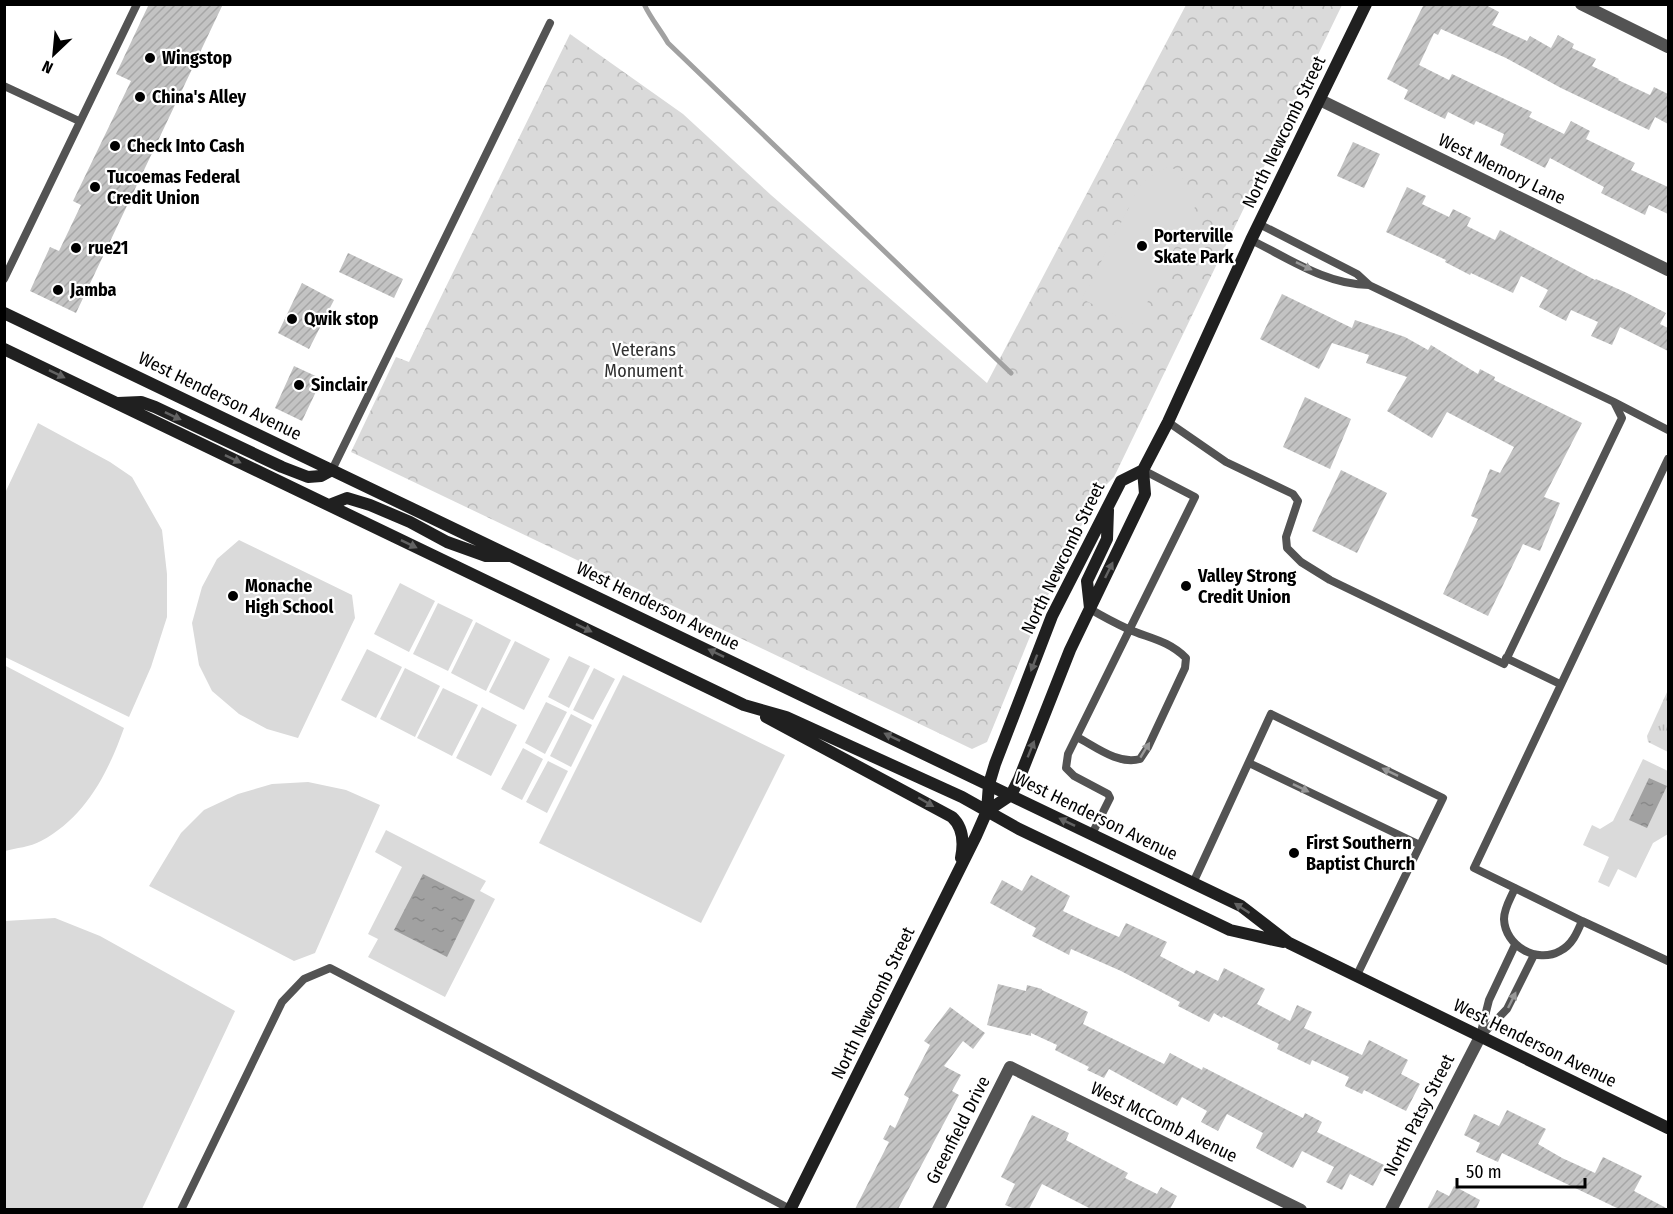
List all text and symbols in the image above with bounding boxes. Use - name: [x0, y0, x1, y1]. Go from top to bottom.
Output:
- north arrow: [24, 24, 84, 84]
- place label: Wingstop: [162, 47, 232, 69]
- marker: Wingstop: [143, 51, 157, 65]
- street label: North Newcomb Street: [1238, 52, 1330, 212]
- text: N: [39, 56, 56, 78]
- place label: China's Alley: [152, 86, 247, 108]
- marker: China's Alley: [133, 90, 147, 104]
- street label: West Memory Lane: [1435, 129, 1569, 209]
- place label: Check Into Cash: [127, 135, 245, 157]
- marker: Check Into Cash: [108, 139, 122, 153]
- place label: Tucoemas Federal Credit Union: [107, 166, 240, 209]
- marker: Tucoemas Federal Credit Union: [88, 180, 102, 194]
- place label: Porterville Skate Park: [1154, 225, 1235, 268]
- place label: rue21: [88, 237, 128, 259]
- marker: Porterville Skate Park: [1135, 239, 1149, 253]
- marker: rue21: [69, 241, 83, 255]
- one-way arrow: [1295, 261, 1312, 270]
- place label: Jamba: [69, 279, 117, 301]
- marker: Jamba: [51, 283, 65, 297]
- place label: Qwik stop: [304, 308, 379, 330]
- marker: Qwik stop: [285, 312, 299, 326]
- park label: Veterans Monument: [604, 339, 684, 382]
- street label: West Henderson Avenue: [135, 347, 305, 445]
- one-way arrow: [49, 370, 66, 379]
- place label: Sinclair: [311, 374, 368, 396]
- marker: Sinclair: [292, 378, 306, 392]
- one-way arrow: [164, 411, 181, 420]
- one-way arrow: [224, 454, 241, 464]
- street label: North Newcomb Street: [1017, 478, 1109, 638]
- one-way arrow: [400, 539, 417, 548]
- street label: West Henderson Avenue: [573, 557, 743, 655]
- one-way arrow: [1104, 562, 1113, 579]
- place label: Valley Strong Credit Union: [1197, 565, 1296, 608]
- place label: Monache High School: [245, 575, 333, 618]
- marker: Valley Strong Credit Union: [1179, 579, 1193, 593]
- marker: Monache High School: [226, 589, 240, 603]
- one-way arrow: [576, 624, 593, 633]
- one-way arrow: [707, 649, 724, 658]
- one-way arrow: [1029, 654, 1039, 672]
- one-way arrow: [883, 733, 900, 742]
- one-way arrow: [1026, 739, 1036, 757]
- one-way arrow: [1140, 742, 1151, 758]
- street label: West Henderson Avenue: [1011, 767, 1181, 865]
- one-way arrow: [1382, 768, 1399, 777]
- one-way arrow: [1293, 784, 1310, 793]
- one-way arrow: [917, 797, 934, 807]
- one-way arrow: [1059, 818, 1076, 827]
- place label: First Southern Baptist Church: [1306, 832, 1415, 875]
- marker: First Southern Baptist Church: [1287, 846, 1301, 860]
- one-way arrow: [1234, 902, 1250, 913]
- street label: North Newcomb Street: [827, 923, 919, 1083]
- one-way arrow: [1508, 991, 1517, 1008]
- street label: West Henderson Avenue: [1450, 994, 1620, 1092]
- street label: North Patsy Street: [1379, 1050, 1459, 1179]
- street label: Greenfield Drive: [921, 1072, 995, 1188]
- street label: West McComb Avenue: [1087, 1077, 1241, 1167]
- scale bar: [1457, 1151, 1584, 1189]
- text: 50 m: [1466, 1161, 1502, 1183]

